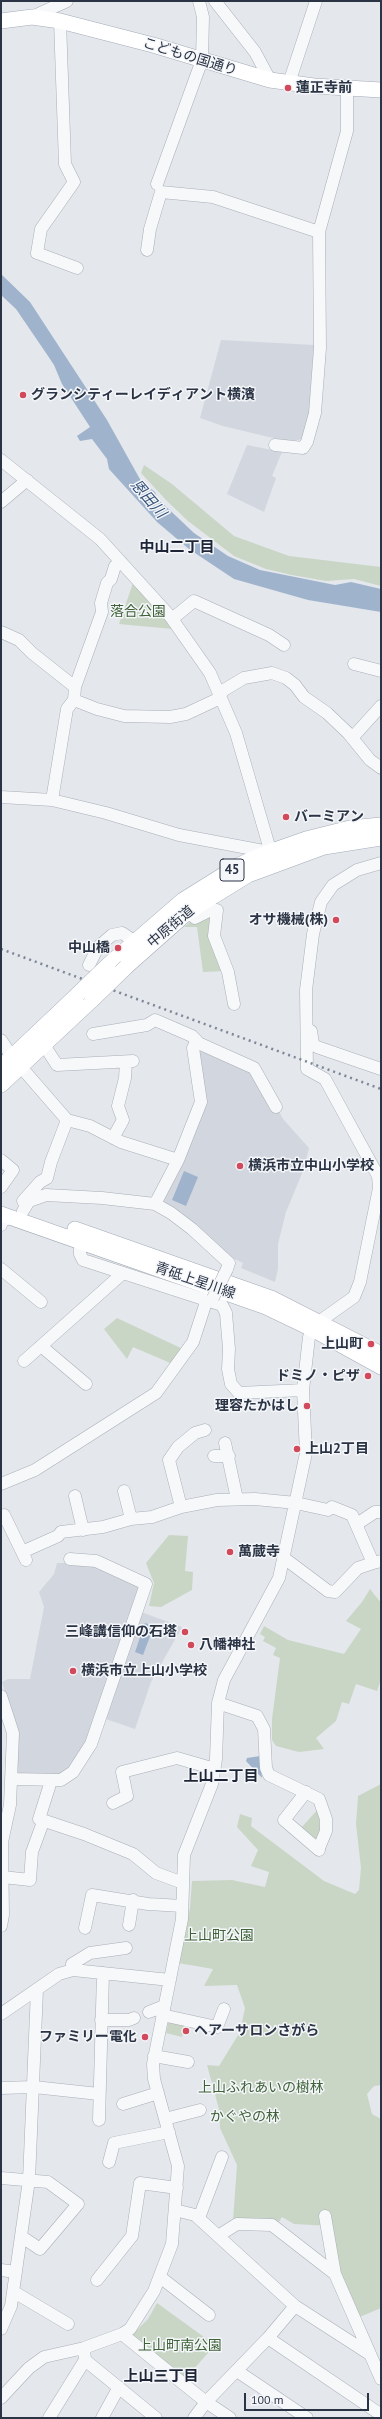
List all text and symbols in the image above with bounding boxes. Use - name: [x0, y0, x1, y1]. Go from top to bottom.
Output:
- street label: こどもの国通り: [141, 35, 239, 79]
- place label: 蓮正寺前: [296, 80, 352, 96]
- marker: 蓮正寺前: [283, 83, 293, 93]
- place label: グランシティーレイディアント横濱: [31, 387, 255, 403]
- marker: グランシティーレイディアント横濱: [18, 390, 28, 400]
- water label: 恩田川: [126, 476, 170, 522]
- district label: 中山二丁目: [140, 539, 214, 557]
- park label: 落合公園: [110, 604, 166, 620]
- place label: バーミアン: [294, 809, 364, 825]
- marker: バーミアン: [281, 812, 291, 822]
- road number: 45: [220, 859, 244, 881]
- street label: 中原街道: [144, 903, 198, 951]
- place label: オサ機械(株): [249, 912, 328, 928]
- marker: オサ機械(株): [331, 915, 341, 925]
- place label: 中山橋: [68, 940, 110, 956]
- marker: 中山橋: [113, 943, 123, 953]
- place label: 横浜市立中山小学校: [248, 1158, 374, 1174]
- marker: 横浜市立中山小学校: [235, 1161, 245, 1171]
- street label: 青砥上星川線: [153, 1259, 237, 1303]
- place label: 上山町: [321, 1336, 363, 1352]
- marker: 上山町: [366, 1339, 376, 1349]
- place label: ドミノ・ピザ: [276, 1368, 360, 1384]
- marker: ドミノ・ピザ: [363, 1371, 373, 1381]
- place label: 理容たかはし: [215, 1398, 299, 1414]
- marker: 理容たかはし: [302, 1401, 312, 1411]
- place label: 上山2丁目: [305, 1441, 369, 1457]
- marker: 上山2丁目: [292, 1444, 302, 1454]
- place label: 萬蔵寺: [238, 1544, 280, 1560]
- marker: 萬蔵寺: [225, 1547, 235, 1557]
- place label: 三峰講信仰の石塔: [65, 1624, 177, 1640]
- marker: 三峰講信仰の石塔: [180, 1627, 190, 1637]
- place label: 八幡神社: [199, 1637, 255, 1653]
- marker: 八幡神社: [186, 1640, 196, 1650]
- place label: 横浜市立上山小学校: [81, 1663, 207, 1679]
- marker: 横浜市立上山小学校: [68, 1666, 78, 1676]
- district label: 上山二丁目: [184, 1768, 258, 1786]
- park label: 上山町公園: [184, 1928, 254, 1944]
- place label: ヘアーサロンさがら: [194, 2023, 319, 2039]
- marker: ヘアーサロンさがら: [181, 2026, 191, 2036]
- place label: ファミリー電化: [39, 2029, 137, 2045]
- marker: ファミリー電化: [140, 2032, 150, 2042]
- park label: 上山ふれあいの樹林: [198, 2080, 324, 2096]
- park label: かぐやの林: [210, 2109, 280, 2125]
- park label: 上山町南公園: [138, 2338, 222, 2354]
- district label: 上山三丁目: [124, 2368, 198, 2386]
- scale bar: [246, 2385, 371, 2411]
- text: 100 m: [251, 2392, 284, 2407]

